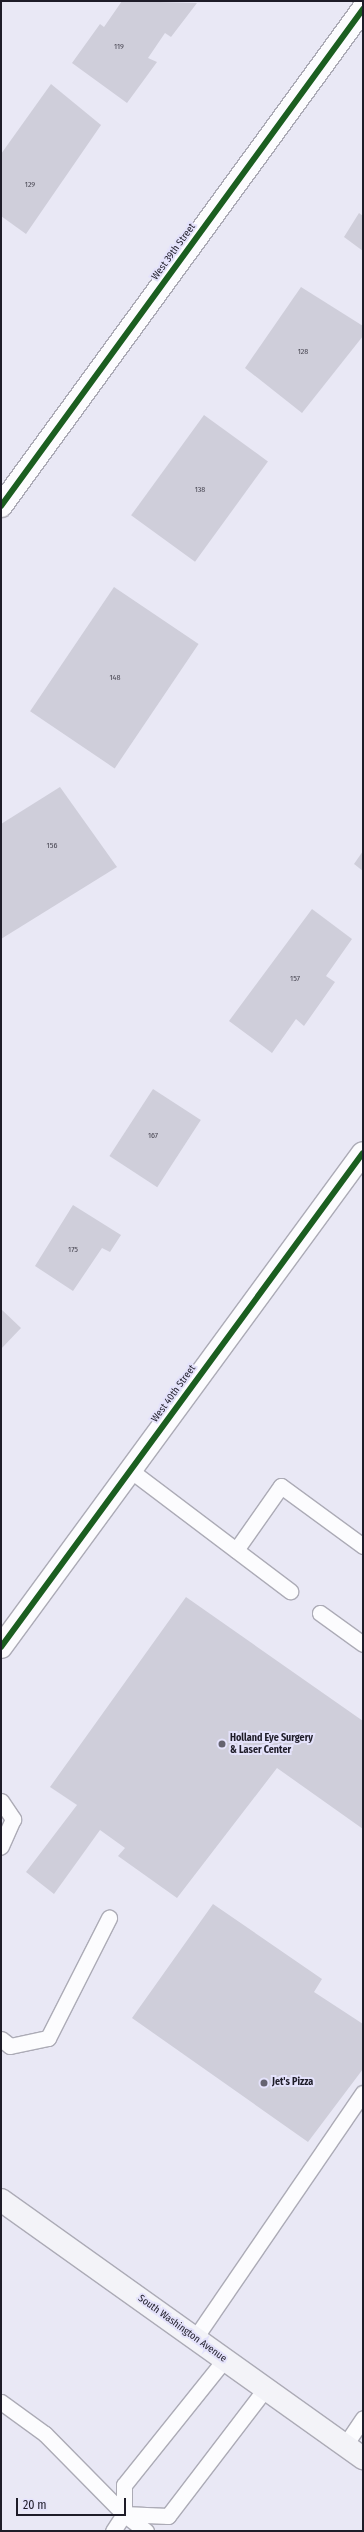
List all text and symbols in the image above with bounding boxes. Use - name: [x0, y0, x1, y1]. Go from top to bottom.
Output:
- house number: 119: [114, 42, 124, 52]
- house number: 129: [25, 180, 35, 190]
- street label: West 39th Street: [149, 221, 199, 283]
- house number: 128: [298, 347, 308, 357]
- house number: 138: [195, 485, 205, 495]
- house number: 148: [110, 673, 120, 683]
- house number: 156: [47, 841, 57, 851]
- house number: 157: [290, 974, 300, 984]
- house number: 167: [148, 1131, 158, 1141]
- house number: 175: [68, 1245, 78, 1255]
- street label: West 40th Street: [149, 1363, 199, 1425]
- place label: Holland Eye Surgery & Laser Center: [230, 1732, 313, 1756]
- marker: Holland Eye Surgery & Laser Center: [217, 1739, 227, 1749]
- place label: Jet's Pizza: [272, 2077, 313, 2089]
- marker: Jet's Pizza: [259, 2078, 269, 2088]
- street label: South Washington Avenue: [135, 2293, 229, 2365]
- scale bar: [18, 2490, 128, 2516]
- text: 20 m: [23, 2498, 47, 2512]

